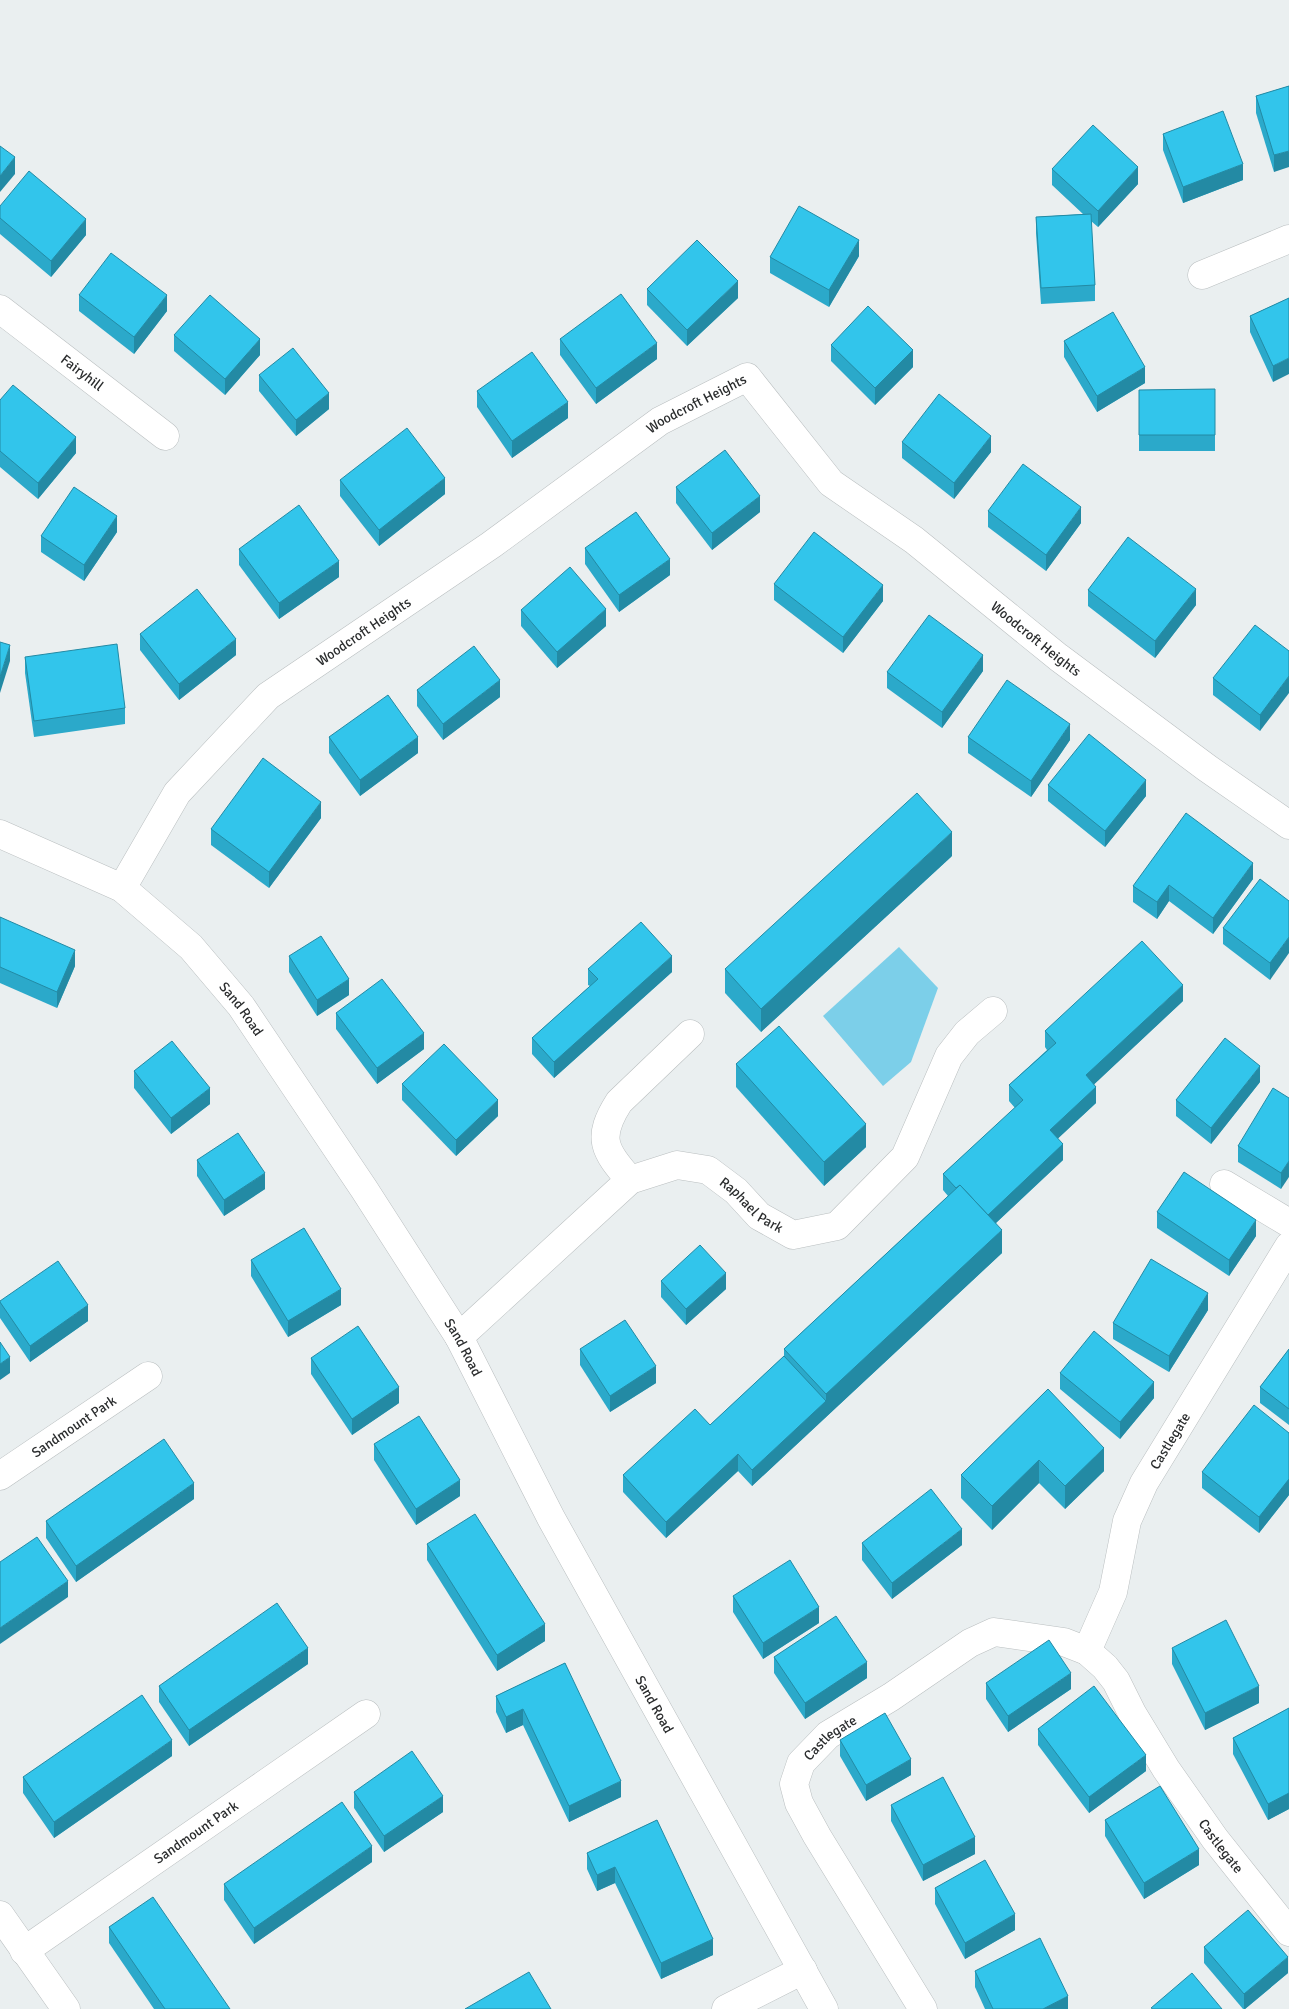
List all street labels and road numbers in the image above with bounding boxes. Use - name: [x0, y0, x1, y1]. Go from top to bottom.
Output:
- street label: Fairyhill: [57, 351, 107, 395]
- street label: Woodcroft Heights: [643, 371, 749, 437]
- street label: Woodcroft Heights: [313, 594, 414, 670]
- street label: Woodcroft Heights: [987, 598, 1084, 680]
- street label: Sand Road: [215, 979, 267, 1039]
- street label: Raphael Park: [716, 1174, 786, 1237]
- street label: Sand Road: [440, 1315, 485, 1379]
- street label: Sandmount Park: [28, 1392, 120, 1461]
- street label: Castlegate: [1146, 1409, 1194, 1473]
- street label: Sand Road: [631, 1673, 677, 1736]
- street label: Castlegate: [800, 1712, 860, 1764]
- street label: Sandmount Park: [151, 1797, 241, 1867]
- street label: Castlegate: [1195, 1816, 1247, 1877]

